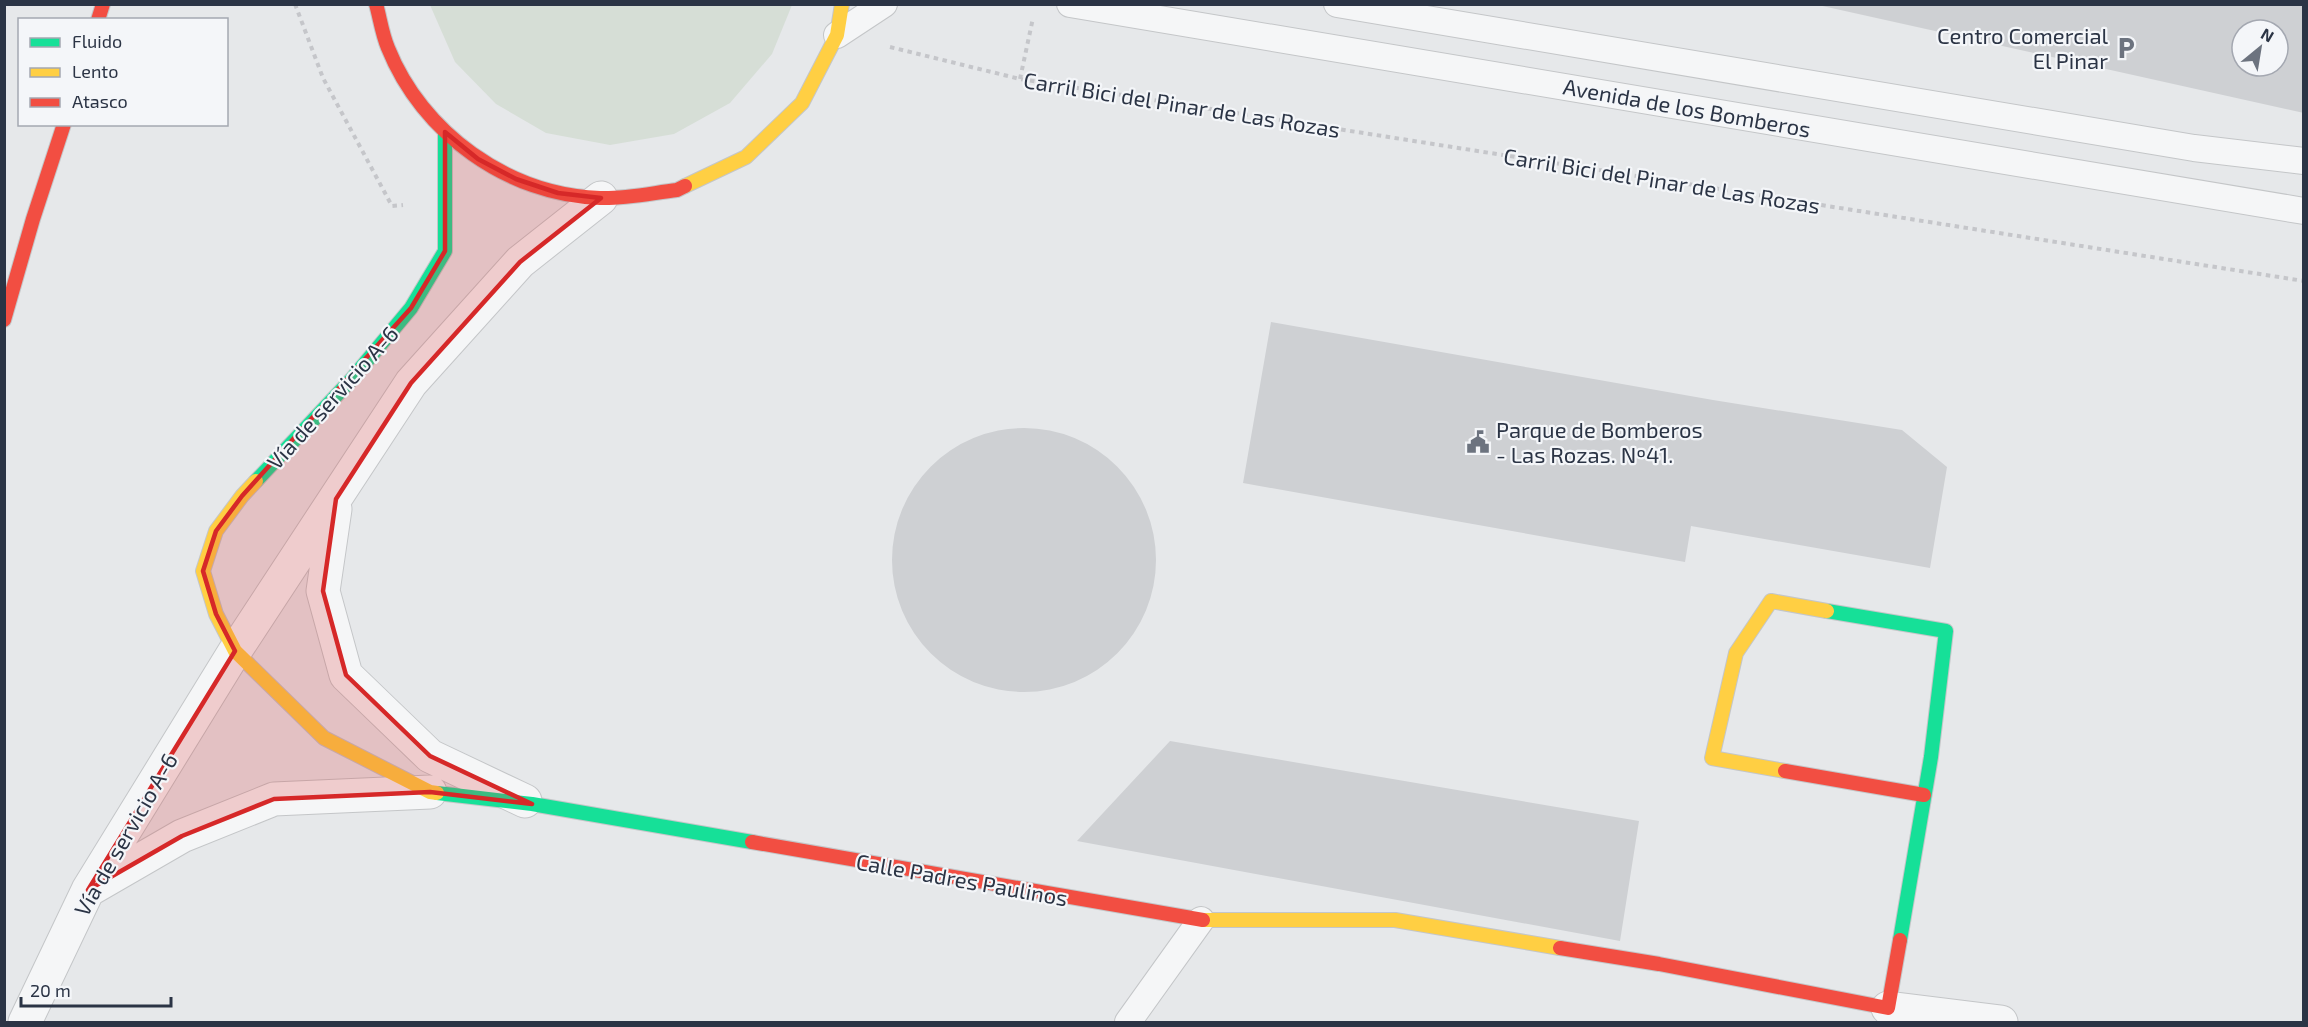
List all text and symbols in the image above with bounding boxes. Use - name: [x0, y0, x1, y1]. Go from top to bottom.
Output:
- legend: [18, 18, 228, 126]
- north arrow: [2230, 18, 2290, 78]
- place label: Centro Comercial El Pinar: [1937, 22, 2108, 73]
- text: N: [2258, 23, 2278, 46]
- text: Fluido: [72, 30, 122, 52]
- parking icon: Centro Comercial El Pinar: [2113, 35, 2139, 61]
- text: Lento: [72, 60, 118, 82]
- street label: Carril Bici del Pinar de Las Rozas: [1022, 66, 1342, 142]
- street label: Avenida de los Bomberos: [1561, 72, 1813, 142]
- text: Atasco: [72, 90, 128, 112]
- street label: Carril Bici del Pinar de Las Rozas: [1502, 142, 1822, 218]
- street label: Vía de servicio A-6: [261, 320, 403, 474]
- place label: Parque de Bomberos - Las Rozas. Nº41.: [1496, 416, 1703, 467]
- public building icon: Parque de Bomberos - Las Rozas. Nº41.: [1465, 429, 1491, 455]
- street label: Vía de servicio A-6: [68, 748, 182, 920]
- street label: Calle Padres Paulinos: [854, 848, 1070, 910]
- scale bar: [21, 970, 171, 1008]
- text: 20 m: [30, 979, 71, 1001]

